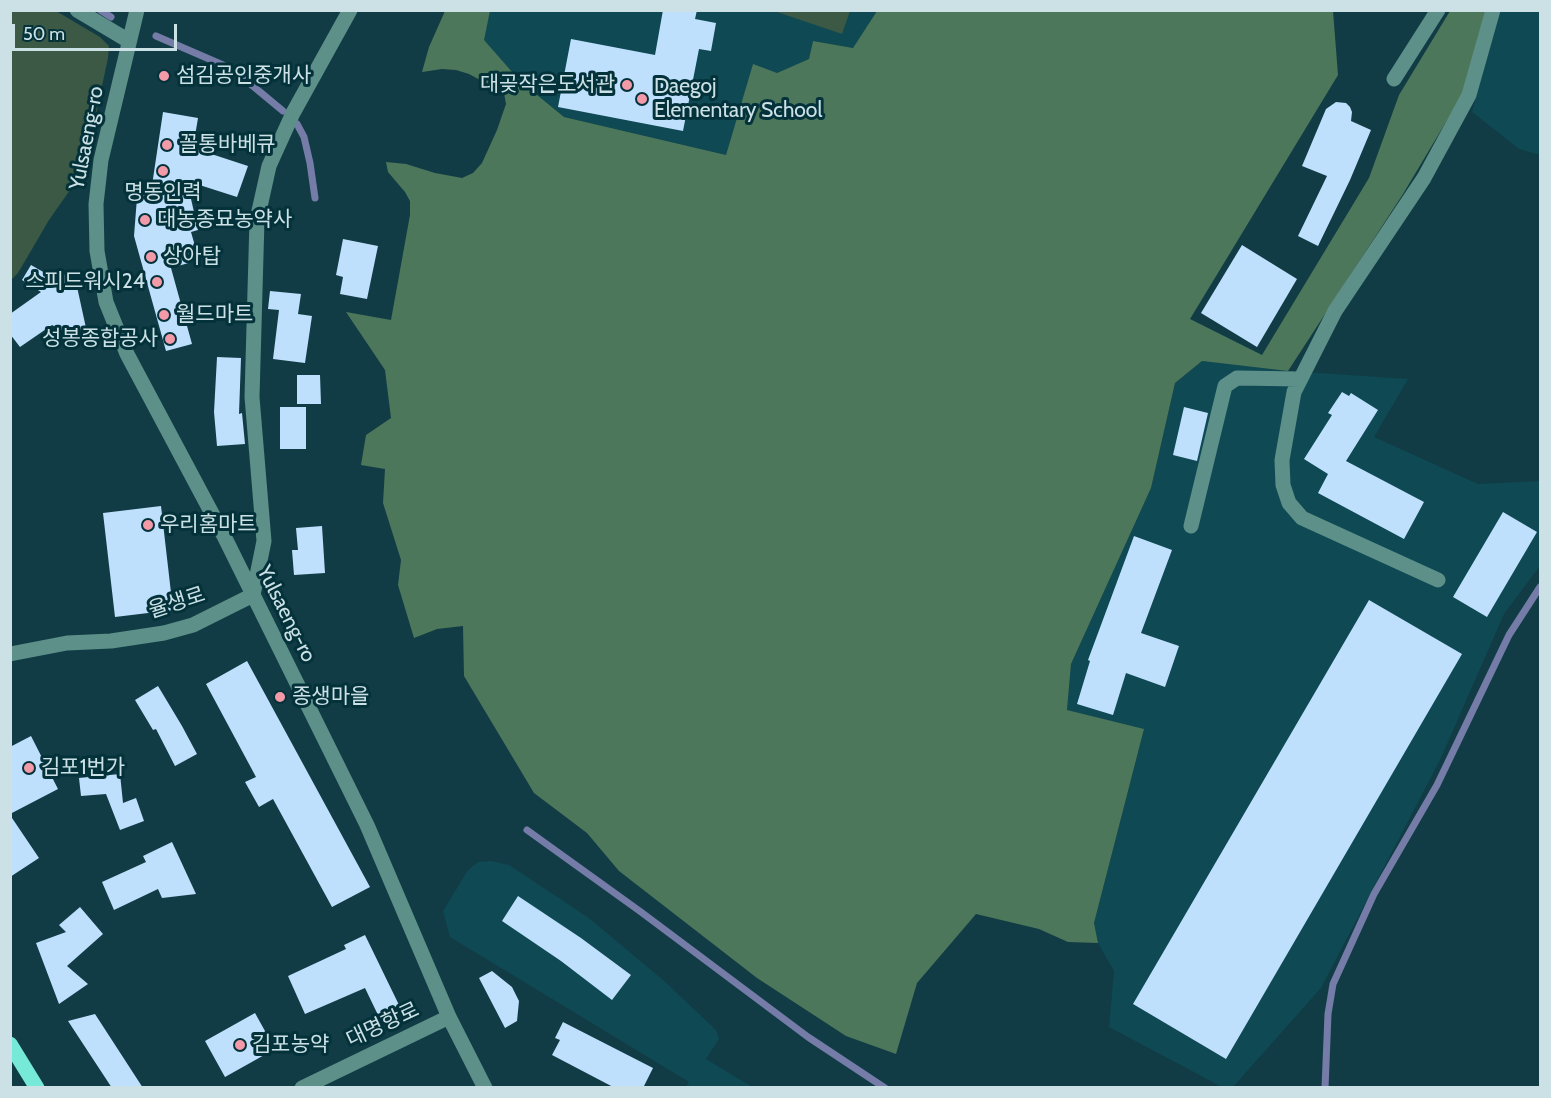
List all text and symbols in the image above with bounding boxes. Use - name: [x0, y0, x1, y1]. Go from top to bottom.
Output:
- scale bar: [15, 12, 180, 50]
- text: 50 m: [23, 23, 65, 45]
- place label: 섬김공인중개사: [176, 63, 311, 89]
- marker: 섬김공인중개사: [157, 69, 171, 83]
- place label: 대곶작은도서관: [480, 72, 615, 98]
- place label: Daegoj Elementary School: [654, 74, 822, 124]
- marker: 대곶작은도서관: [620, 78, 634, 92]
- street label: Yulsaeng-ro: [65, 84, 109, 192]
- marker: Daegoj Elementary School: [635, 92, 649, 106]
- place label: 꼴통바베큐: [179, 132, 276, 158]
- marker: 꼴통바베큐: [160, 138, 174, 152]
- marker: 명동인력: [156, 164, 170, 178]
- place label: 명동인력: [124, 180, 202, 206]
- place label: 대농종묘농약사: [157, 207, 292, 233]
- marker: 대농종묘농약사: [138, 213, 152, 227]
- place label: 상아탑: [163, 244, 221, 270]
- marker: 상아탑: [144, 250, 158, 264]
- place label: 스피드워시24: [25, 269, 145, 295]
- marker: 스피드워시24: [150, 275, 164, 289]
- place label: 월드마트: [176, 302, 253, 328]
- marker: 월드마트: [157, 308, 171, 322]
- place label: 성봉종합공사: [42, 326, 158, 352]
- marker: 성봉종합공사: [163, 332, 177, 346]
- place label: 우리홈마트: [160, 512, 257, 538]
- marker: 우리홈마트: [141, 518, 155, 532]
- street label: Yulsaeng-ro: [251, 561, 321, 667]
- street label: 율생로: [146, 582, 208, 624]
- place label: 종생마을: [292, 684, 369, 710]
- marker: 종생마을: [273, 690, 287, 704]
- place label: 김포1번가: [41, 755, 125, 781]
- marker: 김포1번가: [22, 761, 36, 775]
- street label: 대명항로: [343, 997, 423, 1053]
- place label: 김포농약: [252, 1032, 329, 1058]
- marker: 김포농약: [233, 1038, 247, 1052]

